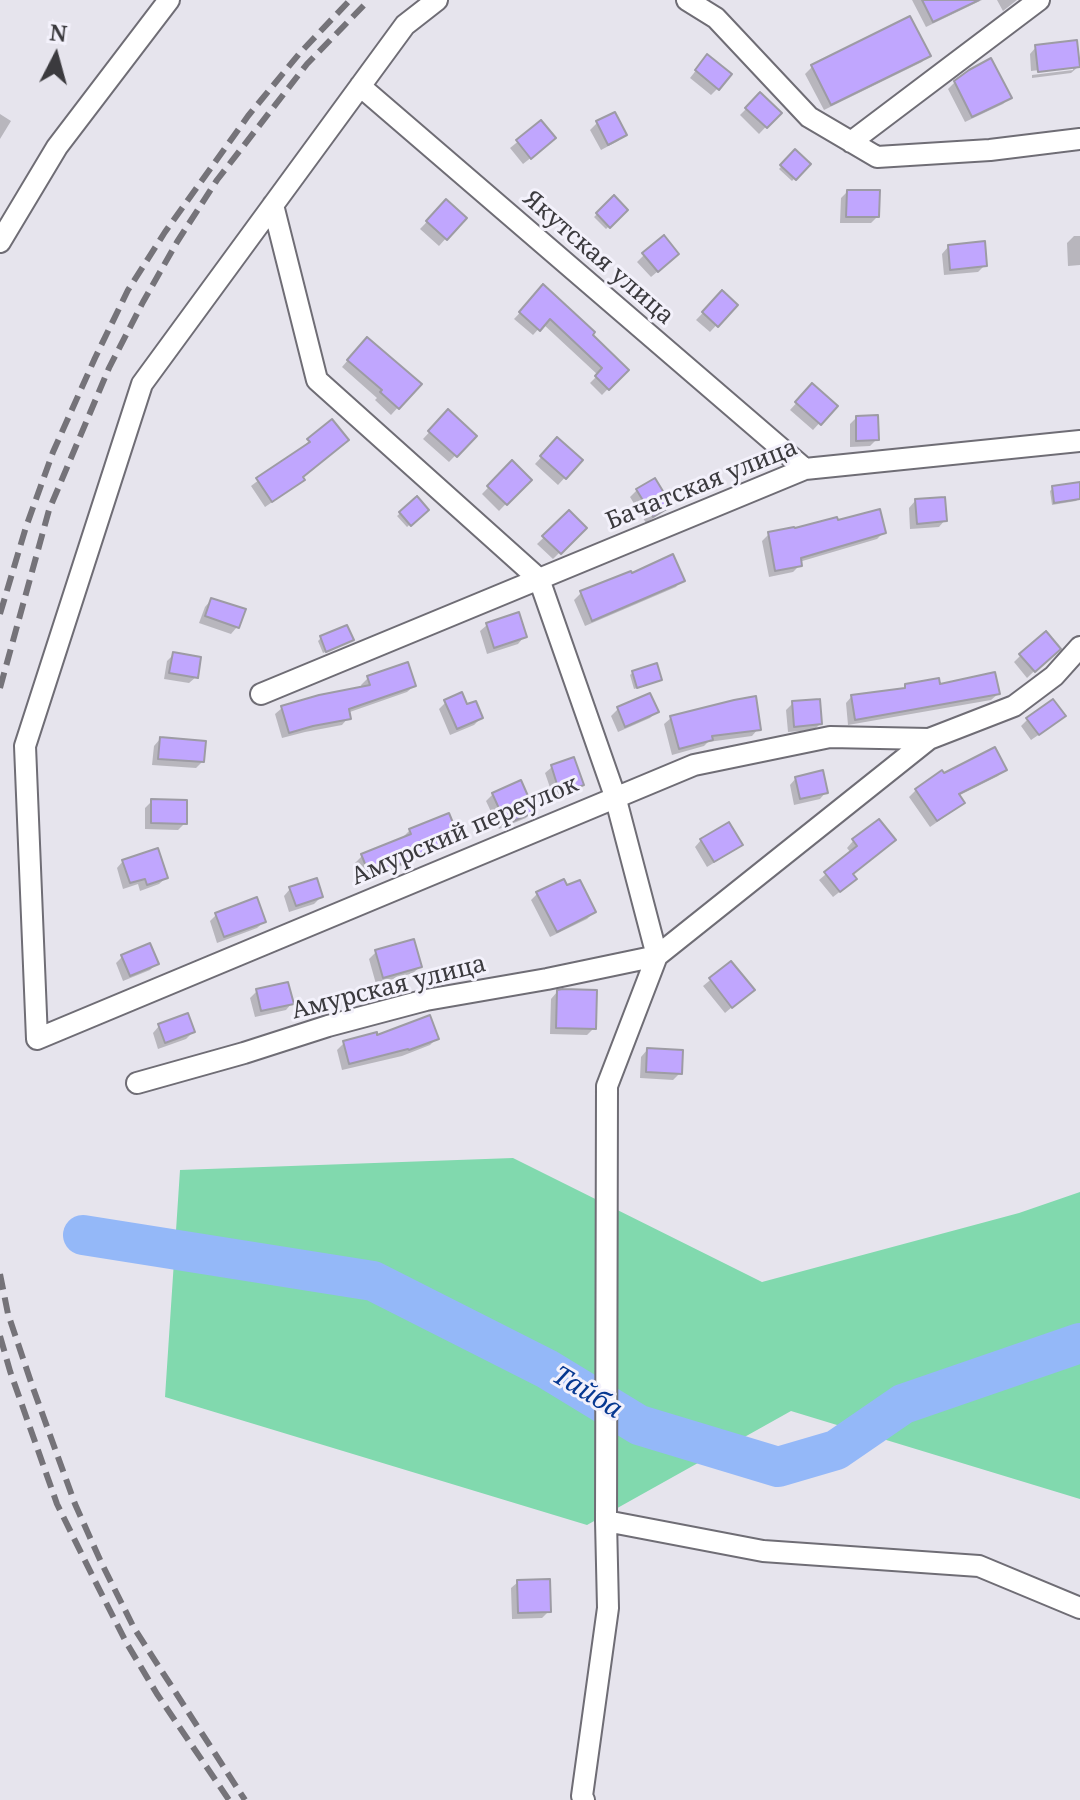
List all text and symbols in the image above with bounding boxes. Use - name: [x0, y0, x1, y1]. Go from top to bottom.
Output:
- north arrow: [16, 16, 96, 96]
- text: N: [48, 16, 69, 48]
- street label: Якутская улица: [517, 185, 679, 331]
- street label: Бачатская улица: [602, 433, 802, 537]
- street label: Амурский переулок: [347, 770, 583, 892]
- street label: Амурская улица: [289, 950, 489, 1026]
- water label: Тайба: [547, 1360, 627, 1426]

